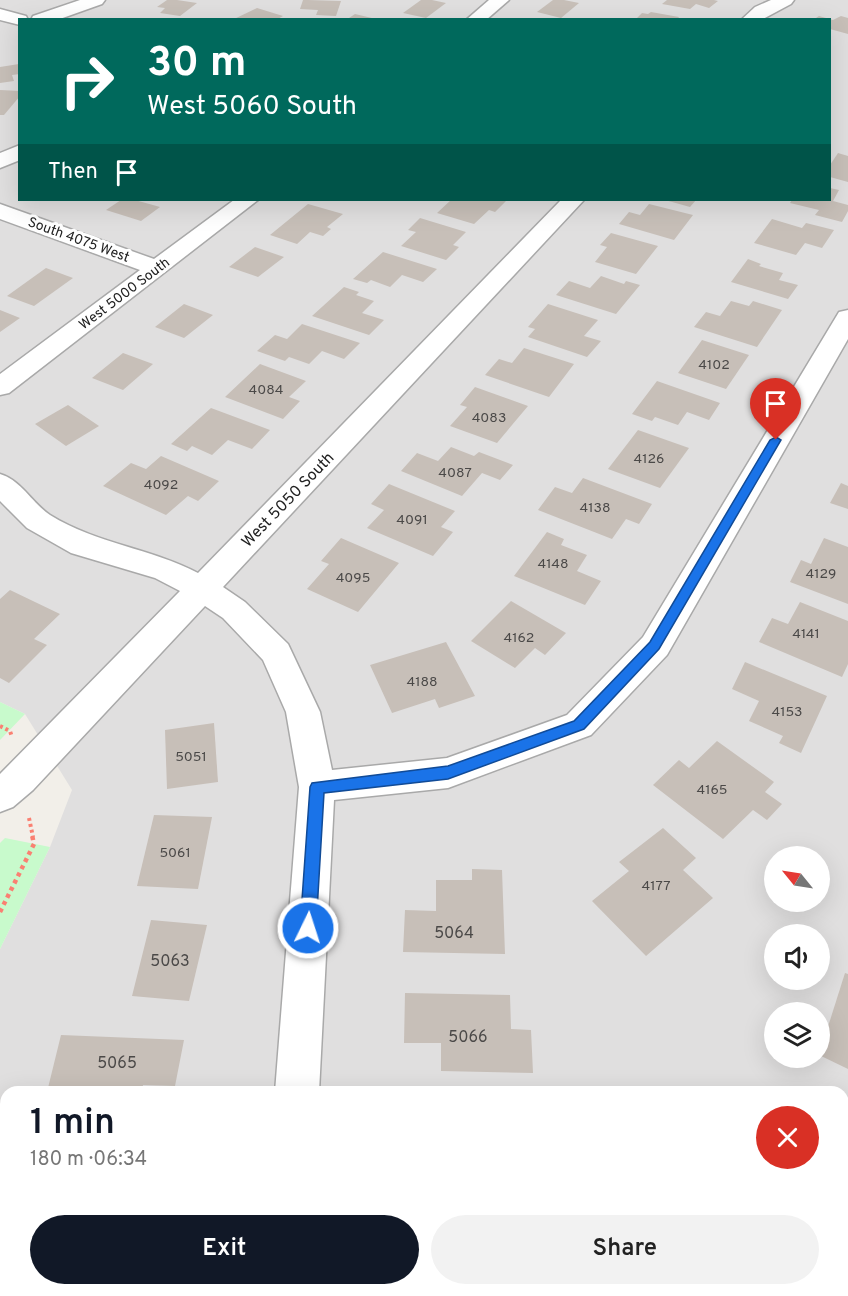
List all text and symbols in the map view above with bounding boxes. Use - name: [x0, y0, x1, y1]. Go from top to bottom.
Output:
- text: 30 m: [147, 38, 246, 91]
- icon: right: [48, 42, 126, 120]
- text: West 5060 South: [147, 90, 357, 124]
- icon: arrive: [110, 156, 143, 189]
- text: Then: [48, 159, 98, 186]
- street label: South 4075 West: [25, 214, 132, 267]
- street label: West 5000 South: [76, 255, 174, 334]
- house number: 4102: [698, 357, 730, 374]
- pin: [750, 378, 801, 440]
- house number: 4084: [249, 382, 283, 399]
- icon: arrive: [759, 387, 792, 420]
- house number: 4083: [472, 410, 506, 427]
- street label: West 5050 South: [238, 449, 339, 552]
- house number: 4126: [634, 451, 664, 468]
- house number: 4087: [438, 465, 472, 482]
- house number: 4092: [144, 477, 178, 494]
- house number: 4138: [580, 500, 610, 517]
- house number: 4091: [396, 512, 428, 529]
- house number: 4148: [538, 556, 568, 573]
- house number: 4129: [806, 566, 836, 583]
- house number: 4095: [336, 570, 370, 587]
- house number: 4141: [792, 626, 820, 643]
- house number: 4162: [504, 630, 534, 647]
- house number: 4188: [406, 674, 438, 691]
- house number: 4153: [771, 704, 803, 721]
- house number: 5051: [175, 749, 207, 766]
- house number: 4165: [697, 782, 727, 799]
- house number: 5061: [159, 845, 191, 862]
- north arrow: [764, 846, 830, 912]
- map controls: [764, 846, 830, 1068]
- house number: 4177: [642, 878, 670, 895]
- position arrow: [276, 896, 340, 960]
- house number: 5064: [434, 924, 474, 944]
- button: sound: [764, 924, 830, 990]
- house number: 5063: [150, 952, 190, 972]
- button: layers: [764, 1002, 830, 1068]
- house number: 5066: [448, 1028, 488, 1048]
- house number: 5065: [97, 1054, 137, 1074]
- text: 1 min: [30, 1101, 115, 1147]
- button: close: [756, 1106, 819, 1169]
- text: 180 m · 06:34: [30, 1147, 147, 1173]
- button: Exit: [30, 1215, 419, 1284]
- button: Share: [431, 1215, 819, 1284]

